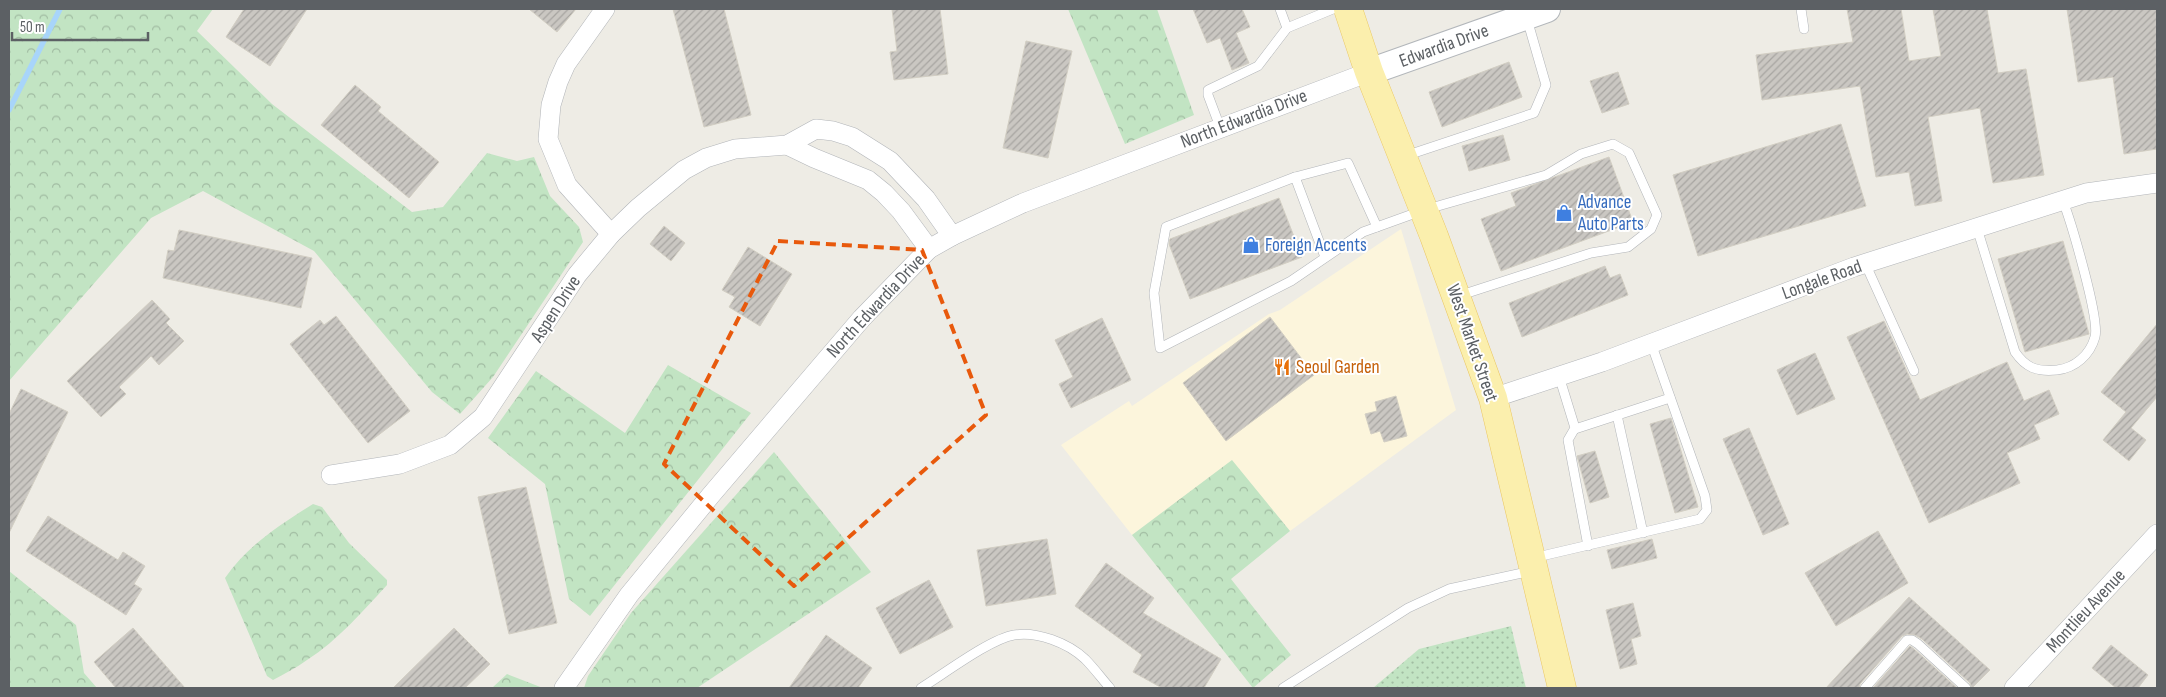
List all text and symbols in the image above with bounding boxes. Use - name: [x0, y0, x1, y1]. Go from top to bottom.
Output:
- scale bar: [12, 10, 149, 42]
- text: 50 m: [20, 18, 45, 37]
- street label: Edwardia Drive: [1396, 19, 1492, 73]
- street label: North Edwardia Drive: [1177, 84, 1311, 154]
- place label: Advance Auto Parts: [1577, 191, 1644, 236]
- shop icon: Advance Auto Parts: [1554, 203, 1574, 223]
- place label: Foreign Accents: [1265, 234, 1367, 257]
- shop icon: Foreign Accents: [1241, 235, 1261, 255]
- street label: North Edwardia Drive: [822, 249, 930, 363]
- street label: Longale Road: [1779, 255, 1865, 305]
- street label: Aspen Drive: [525, 271, 586, 347]
- street label: West Market Street: [1441, 281, 1503, 405]
- place label: Seoul Garden: [1296, 356, 1380, 379]
- restaurant icon: Seoul Garden: [1272, 357, 1292, 377]
- street label: Montlieu Avenue: [2042, 564, 2130, 658]

